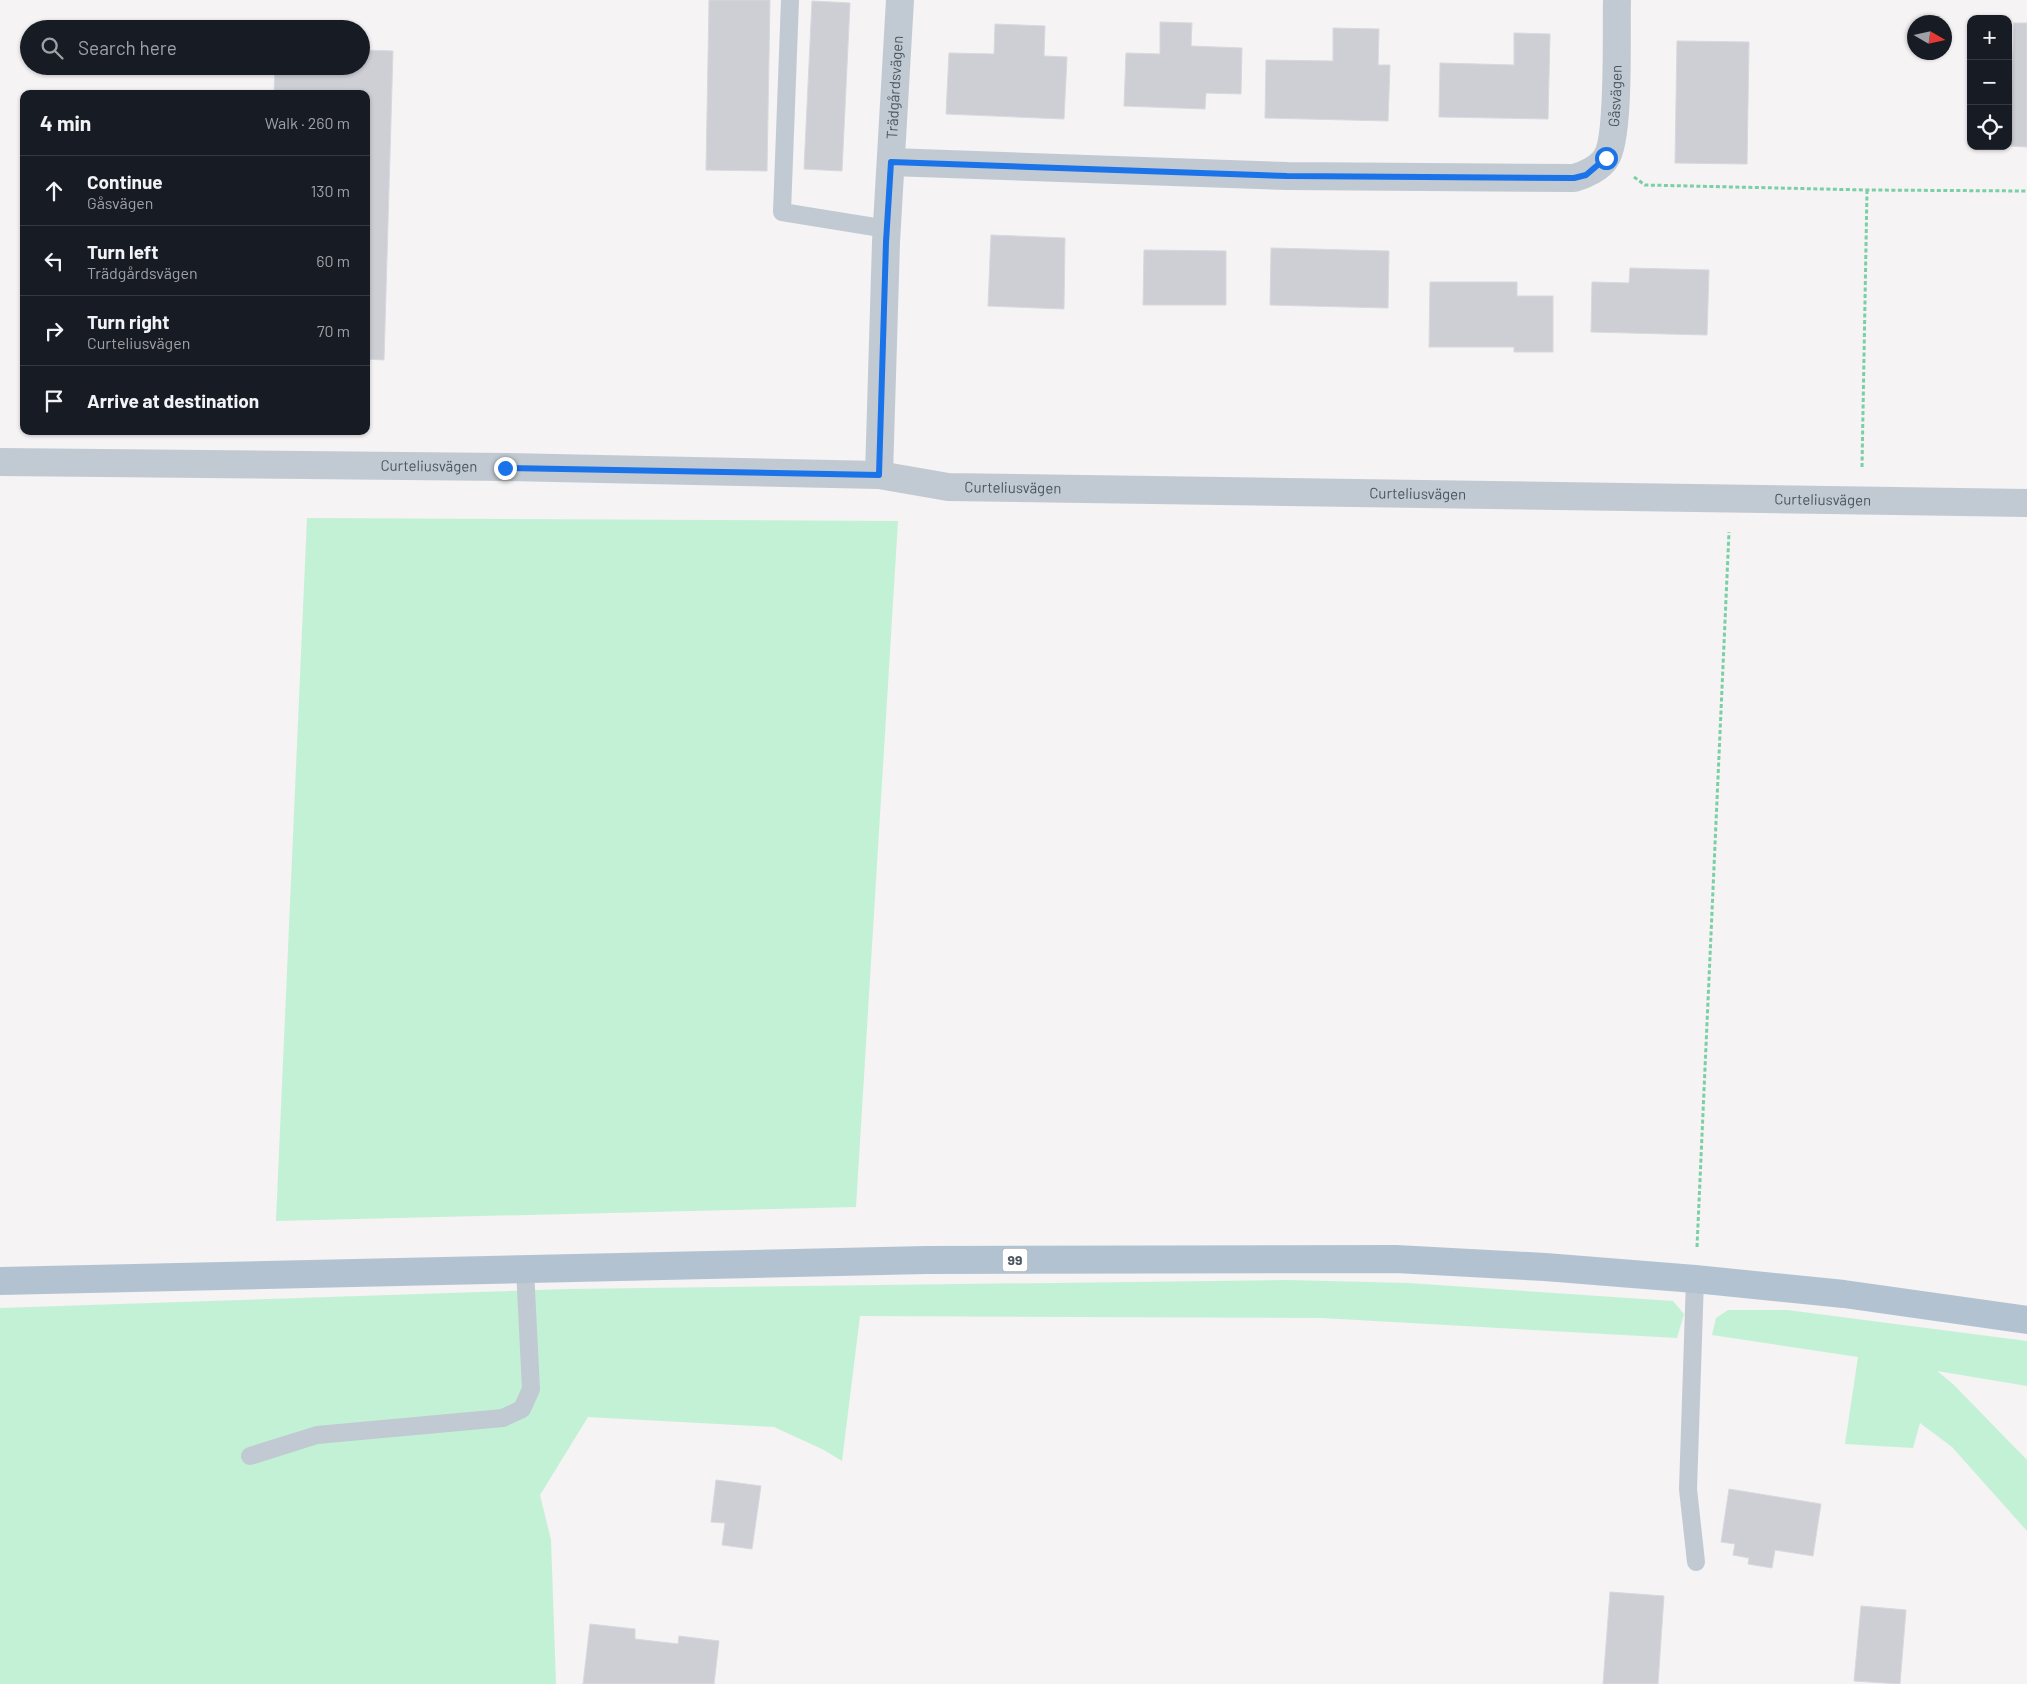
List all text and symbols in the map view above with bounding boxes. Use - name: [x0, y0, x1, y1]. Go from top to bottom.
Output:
- north arrow: [1907, 15, 1952, 60]
- map controls: [1967, 15, 2012, 150]
- button: +: [1967, 15, 2012, 60]
- search box: [20, 20, 370, 75]
- icon: search: [38, 34, 66, 62]
- street label: Trädgårdsvägen: [882, 35, 906, 140]
- text: Search here: [78, 36, 177, 59]
- button: −: [1967, 60, 2012, 105]
- street label: Gåsvägen: [1604, 65, 1625, 128]
- button: locate: [1967, 105, 2012, 150]
- text: 4 min: [40, 110, 91, 135]
- text: Walk · 260 m: [265, 113, 350, 132]
- route start: [1595, 147, 1618, 170]
- text: Continue: [87, 170, 163, 193]
- icon: ahead: [40, 177, 68, 205]
- text: 130 m: [311, 181, 350, 200]
- text: Gåsvägen: [87, 193, 153, 212]
- text: Turn left: [87, 240, 158, 263]
- icon: left: [40, 247, 68, 275]
- text: 60 m: [316, 251, 350, 270]
- text: Trädgårdsvägen: [87, 263, 198, 282]
- text: Turn right: [87, 310, 169, 333]
- icon: right: [40, 317, 68, 345]
- text: 70 m: [317, 321, 350, 340]
- text: Curteliusvägen: [87, 333, 190, 352]
- icon: arrive: [40, 387, 68, 415]
- text: Arrive at destination: [87, 389, 259, 412]
- street label: Curteliusvägen: [380, 456, 478, 475]
- route end: [494, 457, 517, 480]
- street label: Curteliusvägen: [964, 477, 1061, 497]
- street label: Curteliusvägen: [1369, 483, 1466, 503]
- street label: Curteliusvägen: [1774, 489, 1871, 509]
- road number: 99: [1002, 1248, 1028, 1272]

